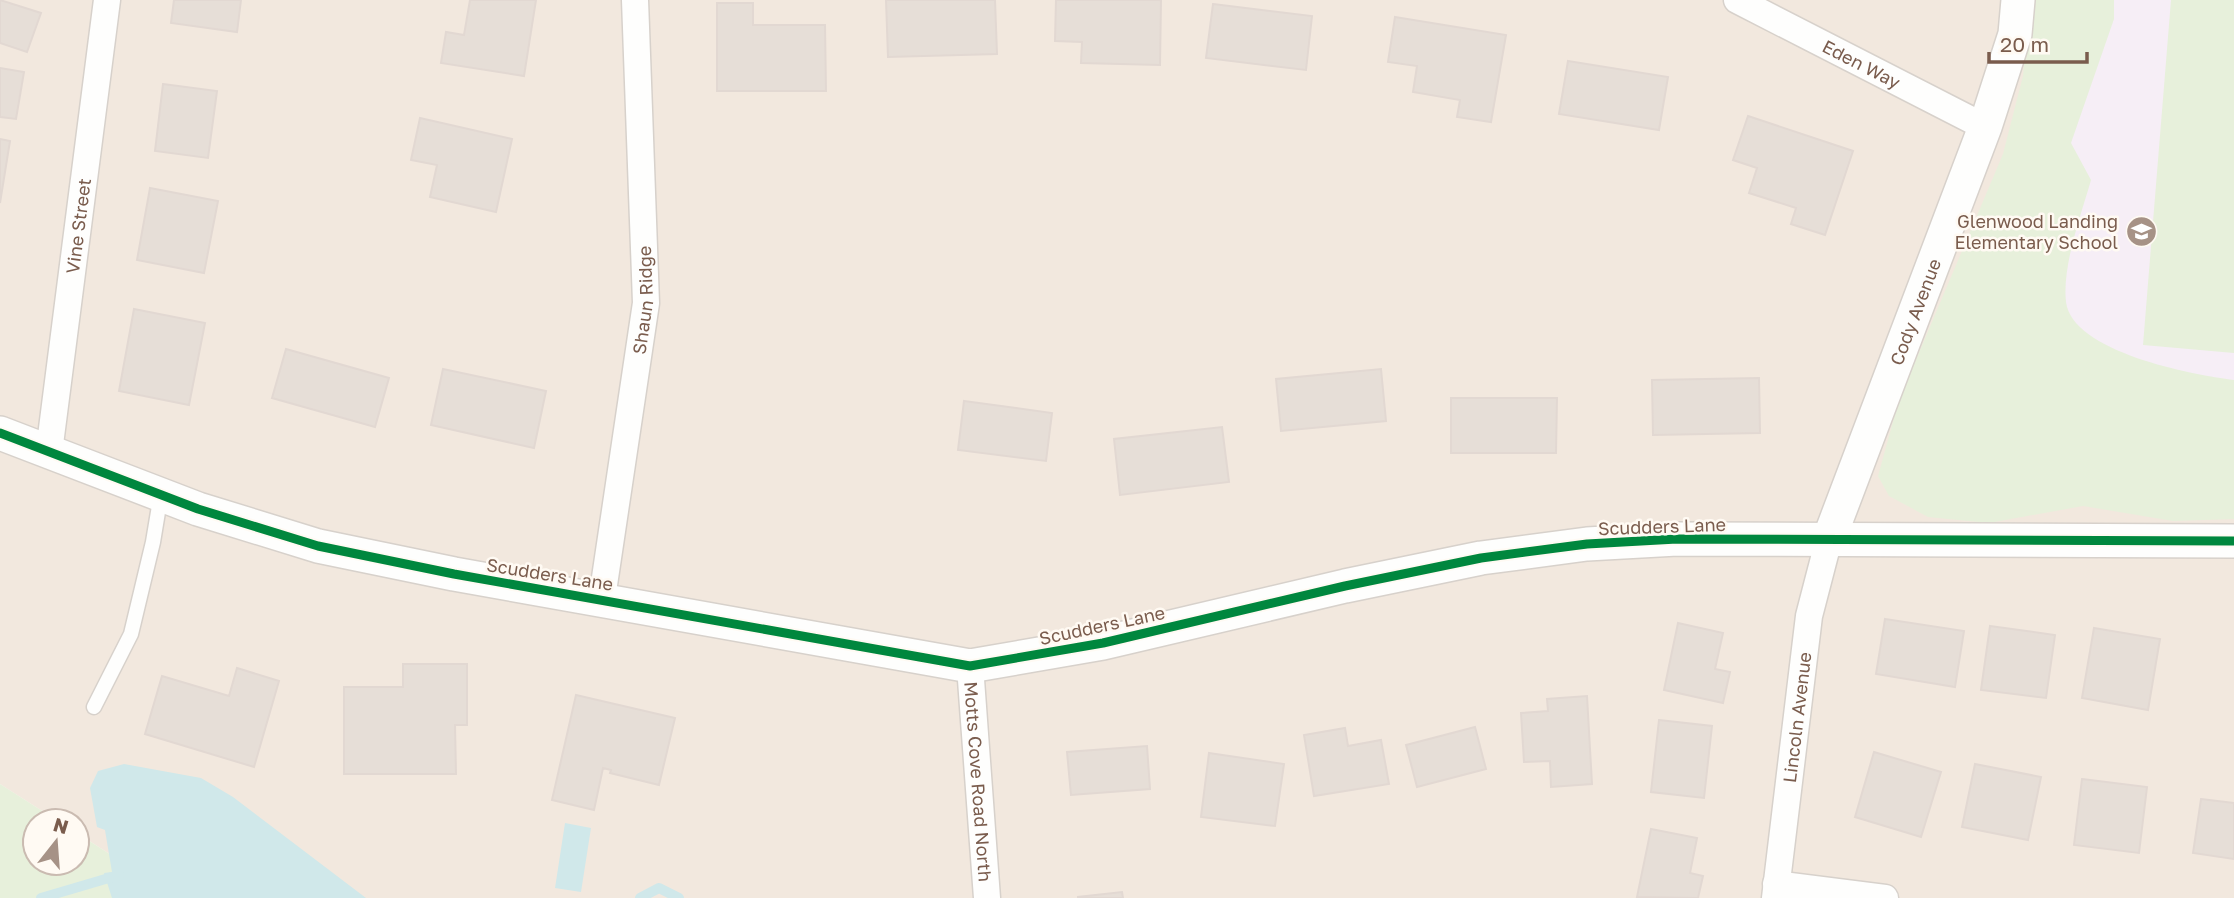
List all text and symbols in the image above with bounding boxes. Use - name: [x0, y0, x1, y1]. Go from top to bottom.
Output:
- scale bar: [1989, 21, 2087, 65]
- text: 20 m: [2000, 31, 2049, 57]
- street label: Eden Way: [1819, 35, 1904, 93]
- street label: Vine Street: [61, 177, 95, 275]
- place label: Glenwood Landing Elementary School: [1954, 210, 2118, 253]
- school or university icon: Glenwood Landing Elementary School: [2124, 214, 2158, 248]
- street label: Shaun Ridge: [627, 245, 657, 356]
- street label: Cody Avenue: [1885, 255, 1945, 368]
- street label: Scudders Lane: [1598, 513, 1726, 539]
- street label: Scudders Lane: [485, 553, 615, 595]
- street label: Scudders Lane: [1037, 601, 1167, 649]
- street label: Lincoln Avenue: [1778, 651, 1816, 784]
- street label: Motts Cove Road North: [960, 681, 997, 883]
- north arrow: [21, 807, 91, 877]
- text: N: [51, 812, 71, 838]

